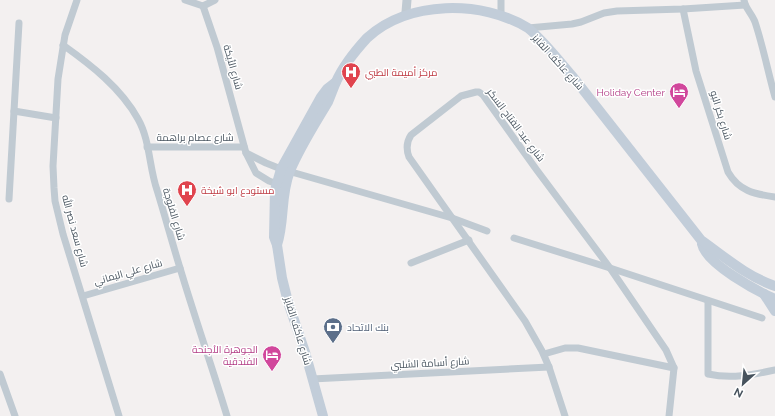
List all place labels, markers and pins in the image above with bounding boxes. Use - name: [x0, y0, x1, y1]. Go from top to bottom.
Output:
- hospital icon: مركز أميمة الطبي: [340, 61, 362, 89]
- place label: مركز أميمة الطبي: [365, 66, 437, 80]
- hotel icon: Holiday Center: [668, 81, 690, 109]
- place label: Holiday Center: [596, 87, 665, 98]
- hospital icon: مستودع ابو شيخة: [176, 179, 198, 207]
- place label: مستودع ابو شيخة: [201, 185, 274, 197]
- bank icon: بنك الاتحاد: [322, 316, 344, 344]
- place label: بنك الاتحاد: [347, 322, 389, 333]
- place label: الجوهرة الأجنحة الفندقية: [192, 344, 258, 367]
- hotel icon: الجوهرة الأجنحة الفندقية: [261, 344, 283, 372]

